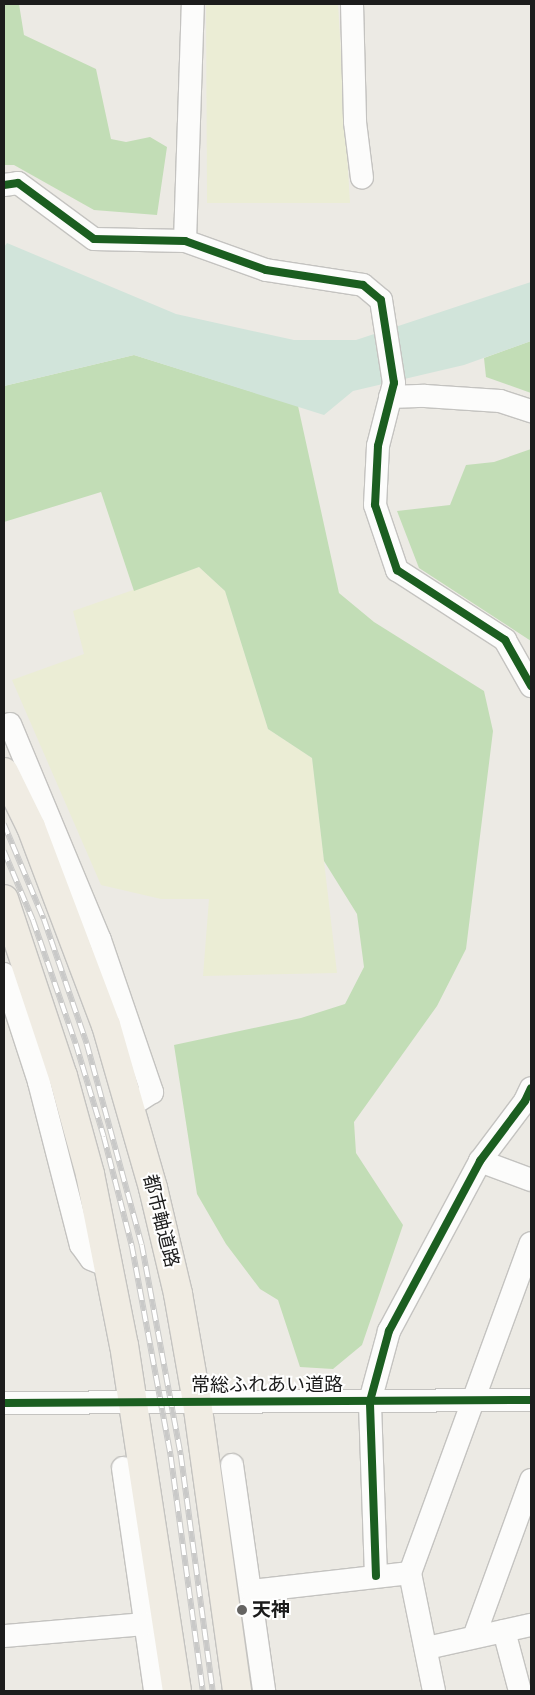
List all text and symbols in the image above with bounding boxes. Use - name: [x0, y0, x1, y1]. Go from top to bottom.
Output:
- street label: 都市軸道路: [138, 1172, 184, 1270]
- street label: 常総ふれあい道路: [191, 1374, 343, 1396]
- place label: 天神: [252, 1599, 290, 1621]
- marker: 天神: [236, 1604, 248, 1616]

